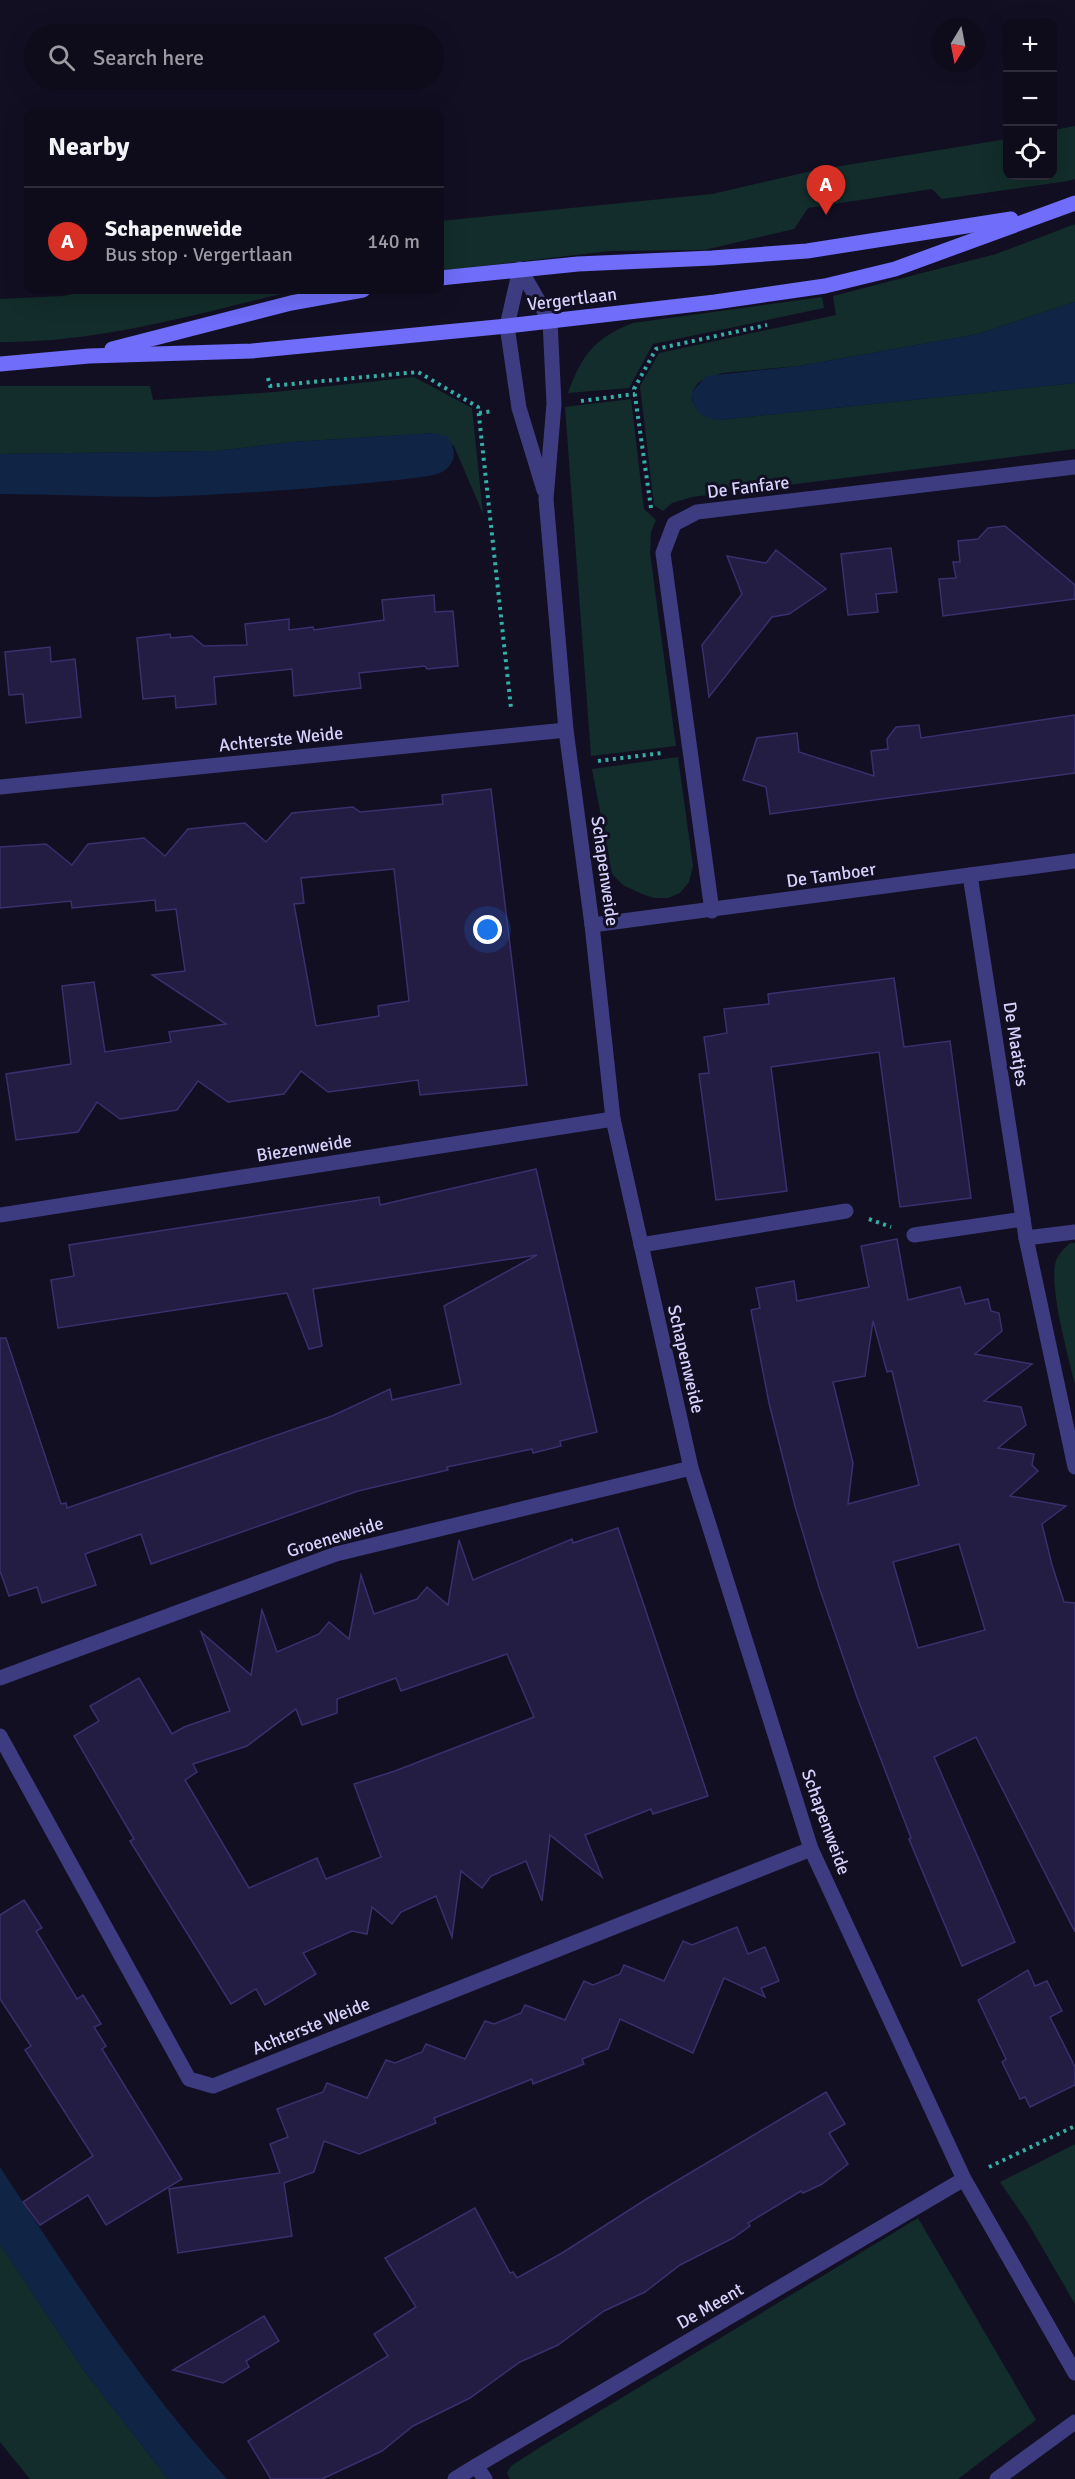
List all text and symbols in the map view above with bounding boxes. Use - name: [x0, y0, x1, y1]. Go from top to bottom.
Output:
- north arrow: [931, 18, 985, 72]
- map controls: [1003, 18, 1057, 180]
- button: +: [1003, 18, 1057, 72]
- search box: [24, 24, 444, 90]
- icon: search: [45, 41, 78, 74]
- text: Search here: [93, 44, 204, 71]
- button: −: [1003, 72, 1057, 126]
- button: locate: [1003, 126, 1057, 180]
- text: Nearby: [48, 131, 129, 163]
- pin: A: [806, 166, 846, 215]
- text: Schapenweide: [105, 215, 242, 242]
- text: A: [61, 229, 74, 254]
- text: 140 m: [367, 229, 420, 254]
- text: Bus stop · Vergertlaan: [105, 242, 293, 267]
- street label: Vergertlaan: [526, 283, 618, 315]
- street label: De Fanfare: [706, 471, 790, 503]
- street label: Achterste Weide: [218, 722, 344, 756]
- street label: Schapenweide: [586, 815, 624, 927]
- street label: De Tamboer: [785, 858, 878, 892]
- your location: [473, 915, 502, 944]
- street label: De Maatjes: [998, 1000, 1034, 1088]
- street label: Biezenweide: [255, 1130, 353, 1166]
- street label: Schapenweide: [663, 1303, 709, 1415]
- street label: Groeneweide: [284, 1512, 386, 1562]
- street label: Schapenweide: [797, 1766, 855, 1878]
- street label: Achterste Weide: [249, 1992, 373, 2060]
- street label: De Meent: [673, 2278, 747, 2334]

